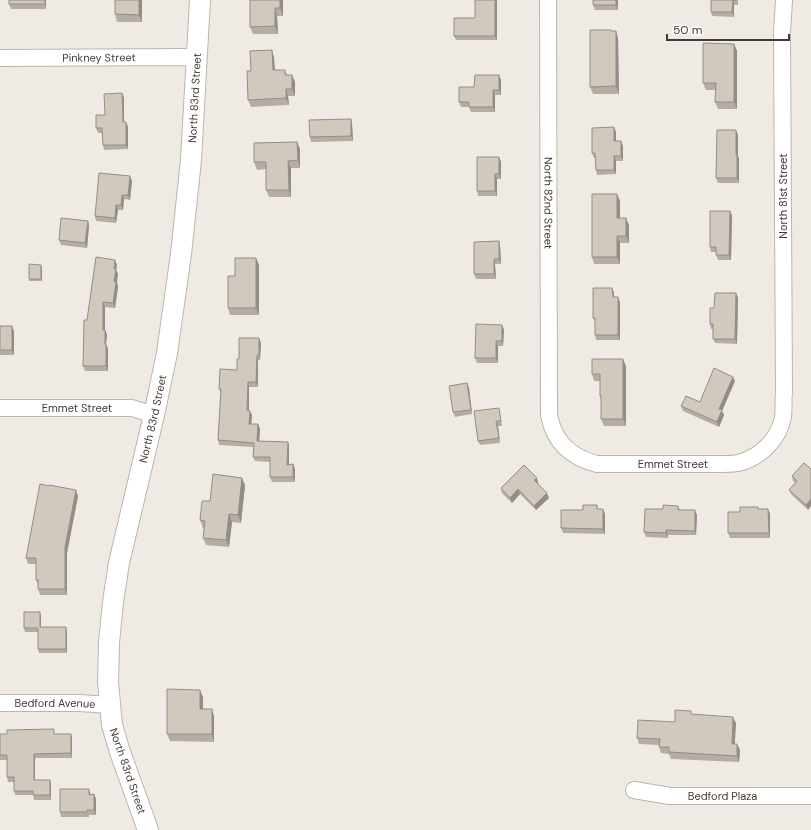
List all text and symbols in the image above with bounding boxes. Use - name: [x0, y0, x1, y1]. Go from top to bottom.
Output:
- scale bar: [667, 16, 789, 42]
- text: 50 m: [673, 22, 702, 38]
- street label: Pinkney Street: [62, 50, 136, 65]
- street label: North 83rd Street: [185, 53, 204, 143]
- street label: North 81st Street: [776, 153, 790, 239]
- street label: North 82nd Street: [541, 157, 556, 249]
- street label: North 83rd Street: [136, 373, 169, 464]
- street label: Emmet Street: [42, 401, 112, 415]
- street label: Emmet Street: [638, 457, 708, 471]
- street label: Bedford Avenue: [15, 696, 96, 711]
- street label: North 83rd Street: [107, 726, 149, 816]
- street label: Bedford Plaza: [688, 789, 757, 803]

